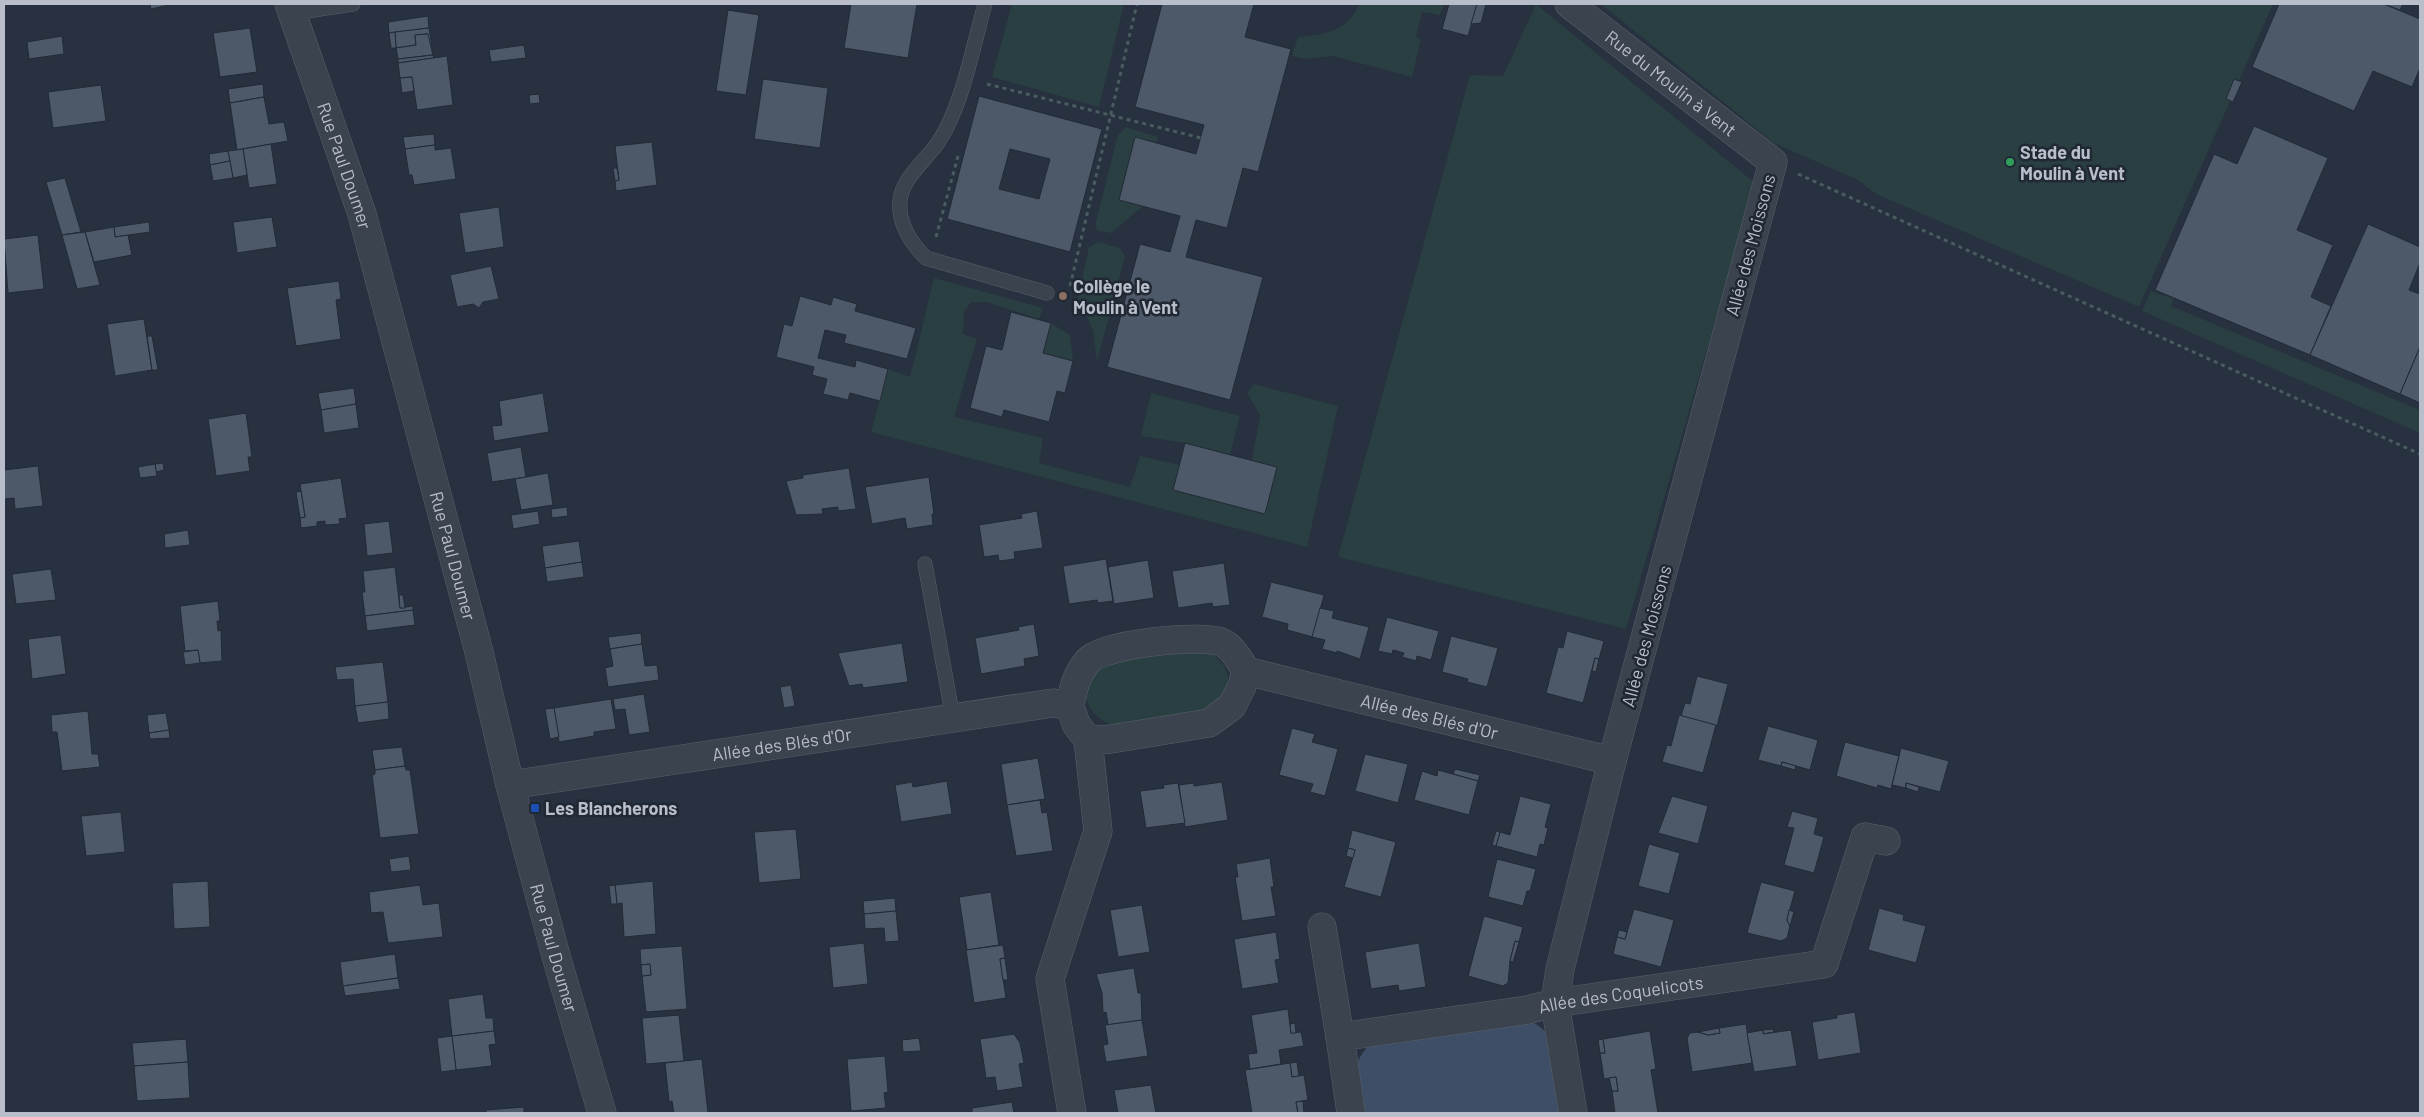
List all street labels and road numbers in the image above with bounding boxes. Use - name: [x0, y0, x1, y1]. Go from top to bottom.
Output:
- street label: Rue du Moulin à Vent: [1601, 25, 1741, 141]
- street label: Rue Paul Doumer: [313, 99, 377, 232]
- street label: Allée des Moissons: [1720, 172, 1780, 318]
- street label: Rue Paul Doumer: [426, 489, 481, 623]
- street label: Allée des Moissons: [1616, 563, 1676, 709]
- street label: Allée des Blés d'Or: [1359, 689, 1501, 744]
- street label: Allée des Blés d'Or: [711, 722, 854, 765]
- street label: Rue Paul Doumer: [526, 881, 583, 1015]
- street label: Allée des Coquelicots: [1536, 971, 1705, 1018]

